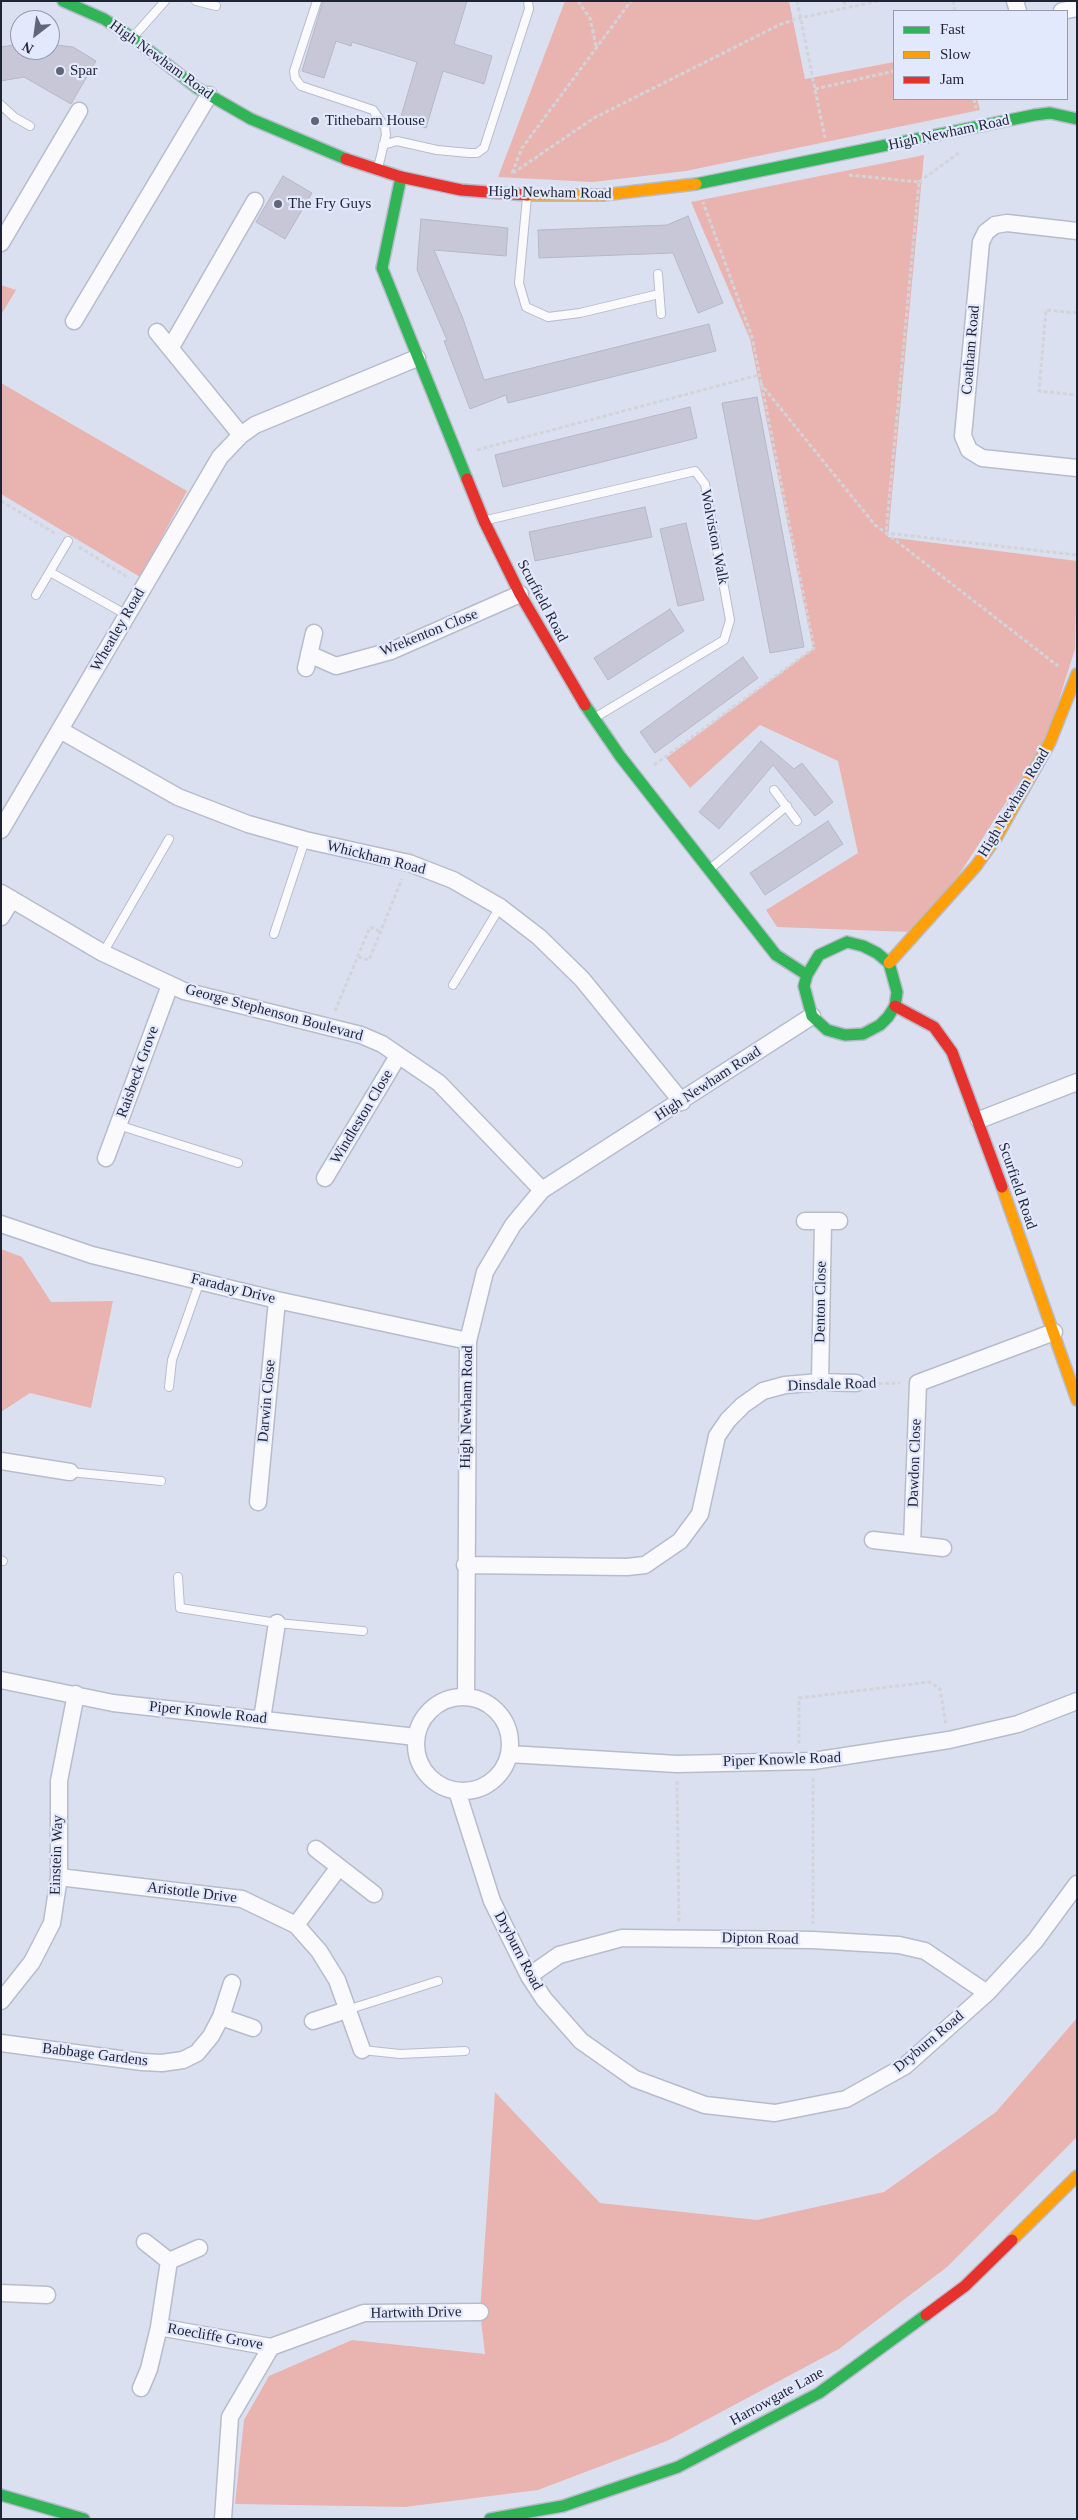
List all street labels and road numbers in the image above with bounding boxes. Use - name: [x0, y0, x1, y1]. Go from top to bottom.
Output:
- street label: High Newham Road: [106, 16, 216, 104]
- street label: High Newham Road: [887, 111, 1011, 155]
- street label: High Newham Road: [488, 183, 612, 203]
- street label: Coatham Road: [958, 305, 984, 395]
- street label: Wolviston Walk: [696, 488, 732, 586]
- street label: Scurfield Road: [513, 557, 571, 645]
- street label: Wheatley Road: [87, 585, 149, 675]
- street label: Wrekenton Close: [377, 605, 481, 661]
- street label: High Newham Road: [975, 746, 1053, 860]
- street label: Whickham Road: [325, 837, 427, 879]
- street label: George Stephenson Boulevard: [183, 981, 365, 1045]
- street label: Raisbeck Grove: [113, 1024, 163, 1120]
- street label: High Newham Road: [651, 1043, 765, 1125]
- street label: Windleston Close: [327, 1067, 397, 1167]
- street label: Scurfield Road: [994, 1140, 1040, 1232]
- street label: Denton Close: [811, 1261, 831, 1343]
- street label: Faraday Drive: [189, 1270, 277, 1308]
- street label: High Newham Road: [457, 1345, 477, 1469]
- street label: Darwin Close: [254, 1359, 280, 1443]
- street label: Dinsdale Road: [787, 1374, 877, 1396]
- street label: Dawdon Close: [904, 1418, 926, 1508]
- street label: Piper Knowle Road: [148, 1698, 268, 1728]
- street label: Piper Knowle Road: [723, 1749, 841, 1771]
- street label: Einstein Way: [47, 1815, 67, 1895]
- street label: Aristotle Drive: [146, 1879, 238, 1907]
- street label: Dryburn Road: [490, 1909, 546, 1993]
- street label: Dipton Road: [721, 1929, 799, 1949]
- street label: Dryburn Road: [890, 2007, 968, 2077]
- street label: Babbage Gardens: [41, 2040, 149, 2070]
- street label: Hartwith Drive: [370, 2303, 462, 2323]
- street label: Roecliffe Grove: [166, 2320, 264, 2354]
- street label: Harrowgate Lane: [727, 2364, 827, 2430]

